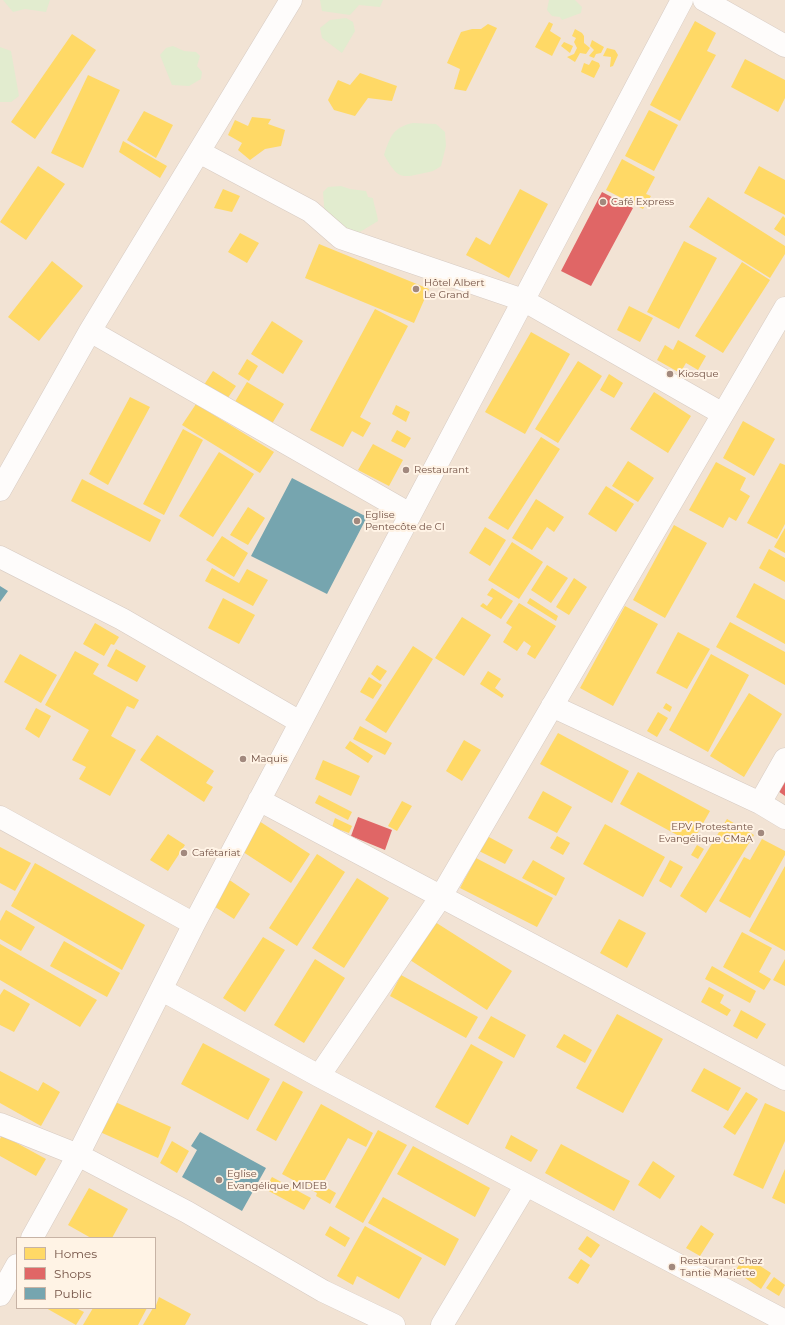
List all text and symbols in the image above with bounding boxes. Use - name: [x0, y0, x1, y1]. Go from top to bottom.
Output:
- place label: Café Express: [611, 196, 674, 208]
- marker: Café Express: [598, 197, 608, 207]
- place label: Hôtel Albert Le Grand: [424, 277, 485, 300]
- marker: Hôtel Albert Le Grand: [411, 284, 421, 294]
- place label: Kiosque: [678, 368, 718, 380]
- marker: Kiosque: [665, 369, 675, 379]
- place label: Restaurant: [414, 464, 469, 476]
- marker: Restaurant: [401, 465, 411, 475]
- place label: Eglise Pentecôte de CI: [365, 509, 445, 532]
- marker: Eglise Pentecôte de CI: [352, 516, 362, 526]
- place label: Maquis: [251, 753, 288, 765]
- marker: Maquis: [238, 754, 248, 764]
- place label: EPV Protestante Evangélique CMaA: [658, 821, 753, 844]
- marker: EPV Protestante Evangélique CMaA: [756, 828, 766, 838]
- place label: Cafétariat: [192, 847, 241, 859]
- marker: Cafétariat: [179, 848, 189, 858]
- place label: Eglise Evangélique MIDEB: [227, 1168, 327, 1192]
- marker: Eglise Evangélique MIDEB: [214, 1175, 224, 1185]
- legend: [16, 1237, 156, 1309]
- text: Homes: [54, 1246, 97, 1261]
- place label: Restaurant Chez Tantie Mariette: [680, 1255, 763, 1278]
- marker: Restaurant Chez Tantie Mariette: [667, 1262, 677, 1272]
- text: Shops: [54, 1266, 91, 1281]
- text: Public: [54, 1286, 92, 1301]

